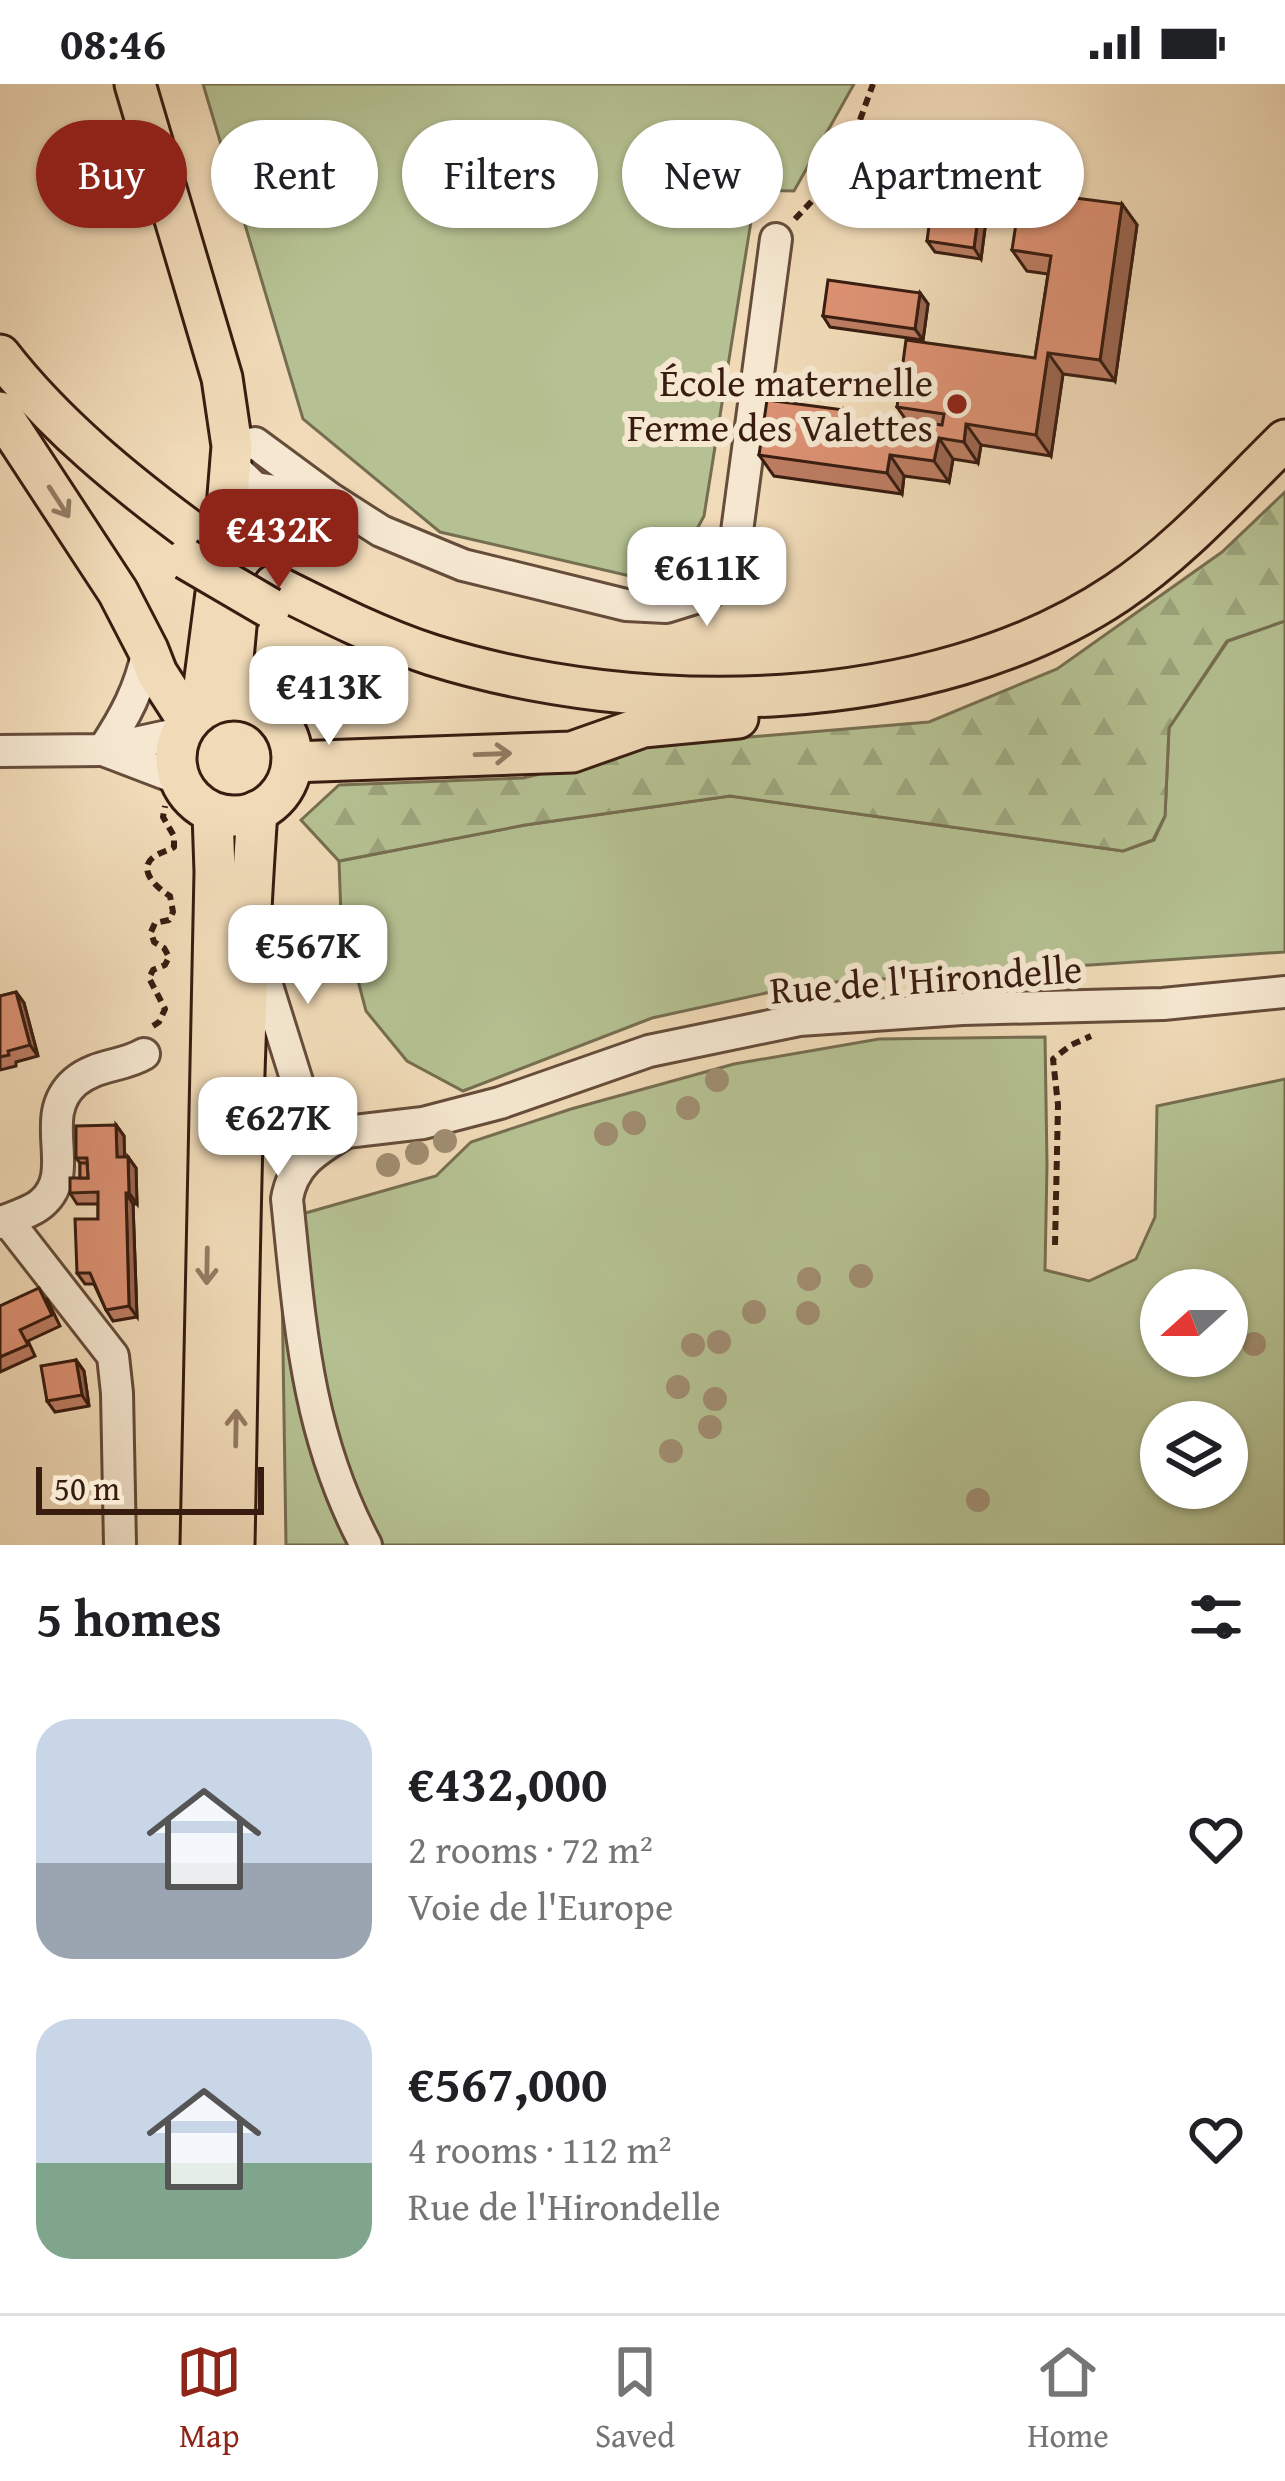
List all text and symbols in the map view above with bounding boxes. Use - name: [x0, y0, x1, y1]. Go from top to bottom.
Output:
- text: 08:46: [60, 10, 166, 75]
- chip: Buy: [36, 120, 187, 228]
- chip: Rent: [211, 120, 378, 228]
- chip: Filters: [402, 120, 598, 228]
- chip: New: [622, 120, 783, 228]
- chip: Apartment: [807, 120, 1084, 228]
- place label: École maternelle Ferme des Valettes: [627, 353, 933, 455]
- marker: École maternelle Ferme des Valettes: [944, 391, 970, 417]
- one-way arrow: [47, 484, 72, 518]
- pin: €432K: [195, 489, 363, 591]
- text: €432K: [226, 499, 332, 556]
- pin: €611K: [623, 527, 791, 629]
- text: €611K: [654, 537, 760, 594]
- pin: €413K: [245, 646, 413, 748]
- text: €413K: [276, 656, 382, 713]
- one-way arrow: [473, 743, 512, 766]
- pin: €567K: [224, 905, 392, 1007]
- text: €567K: [255, 915, 361, 972]
- street label: Rue de l'Hirondelle: [768, 939, 1084, 1018]
- pin: €627K: [194, 1077, 362, 1179]
- text: €627K: [225, 1087, 331, 1144]
- one-way arrow: [196, 1246, 219, 1285]
- north arrow: [1140, 1269, 1248, 1377]
- map controls: [1140, 1269, 1248, 1509]
- button: layers: [1140, 1401, 1248, 1509]
- one-way arrow: [225, 1409, 248, 1448]
- scale bar: [36, 1461, 264, 1514]
- text: 50 m: [54, 1464, 120, 1512]
- text: 5 homes: [36, 1580, 222, 1655]
- icon: filters: [1183, 1584, 1249, 1650]
- text: €432,000: [408, 1745, 607, 1820]
- icon: home: [132, 1767, 276, 1911]
- icon: heart: [1183, 1806, 1249, 1872]
- text: 2 rooms · 72 m²: [408, 1820, 653, 1877]
- text: Voie de l'Europe: [408, 1877, 673, 1934]
- text: €567,000: [408, 2045, 607, 2120]
- icon: home: [132, 2067, 276, 2211]
- icon: heart: [1183, 2106, 1249, 2172]
- text: 4 rooms · 112 m²: [408, 2120, 672, 2177]
- text: Rue de l'Hirondelle: [408, 2177, 721, 2234]
- tab: Map: [176, 2339, 242, 2459]
- tab: Saved: [595, 2339, 675, 2459]
- tab: Home: [1027, 2339, 1109, 2459]

